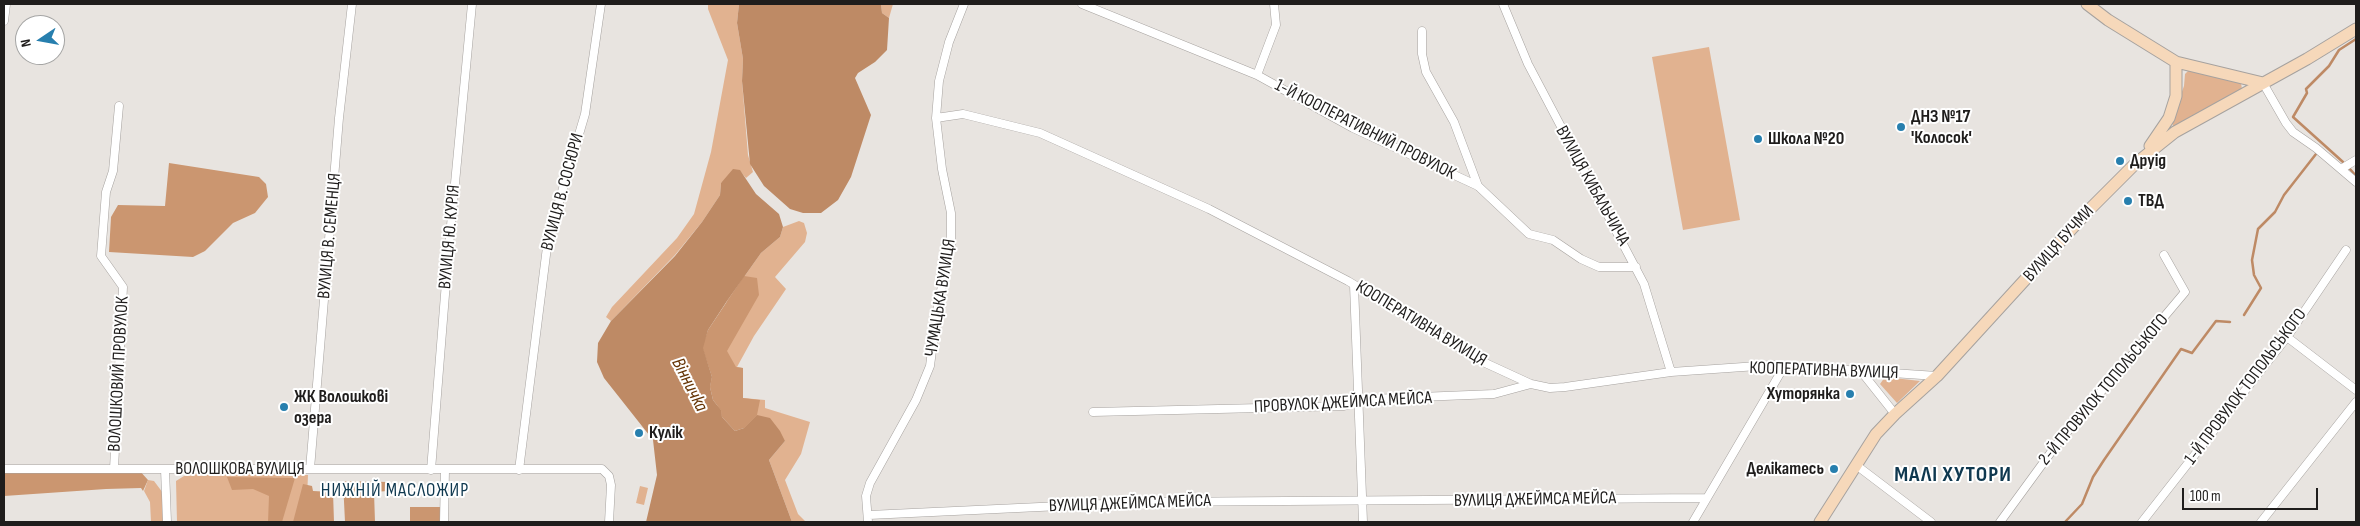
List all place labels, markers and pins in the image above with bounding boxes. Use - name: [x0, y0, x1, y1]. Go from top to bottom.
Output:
- place label: ДНЗ №17 'Колосок': [1911, 106, 1972, 148]
- marker: ДНЗ №17 'Колосок': [1895, 121, 1907, 133]
- place label: Школа №20: [1768, 128, 1844, 150]
- marker: Школа №20: [1752, 133, 1764, 145]
- place label: Друід: [2130, 150, 2166, 172]
- marker: Друід: [2114, 155, 2126, 167]
- place label: ТВД: [2138, 190, 2164, 212]
- marker: ТВД: [2122, 195, 2134, 207]
- place label: Хуторянка: [1767, 383, 1840, 405]
- place label: ЖК Волошкові озера: [294, 386, 388, 428]
- marker: Хуторянка: [1844, 388, 1856, 400]
- marker: ЖК Волошкові озера: [278, 401, 290, 413]
- place label: Кулік: [649, 422, 683, 444]
- marker: Кулік: [633, 427, 645, 439]
- place label: Делікатесь: [1746, 458, 1824, 480]
- marker: Делікатесь: [1828, 463, 1840, 475]

